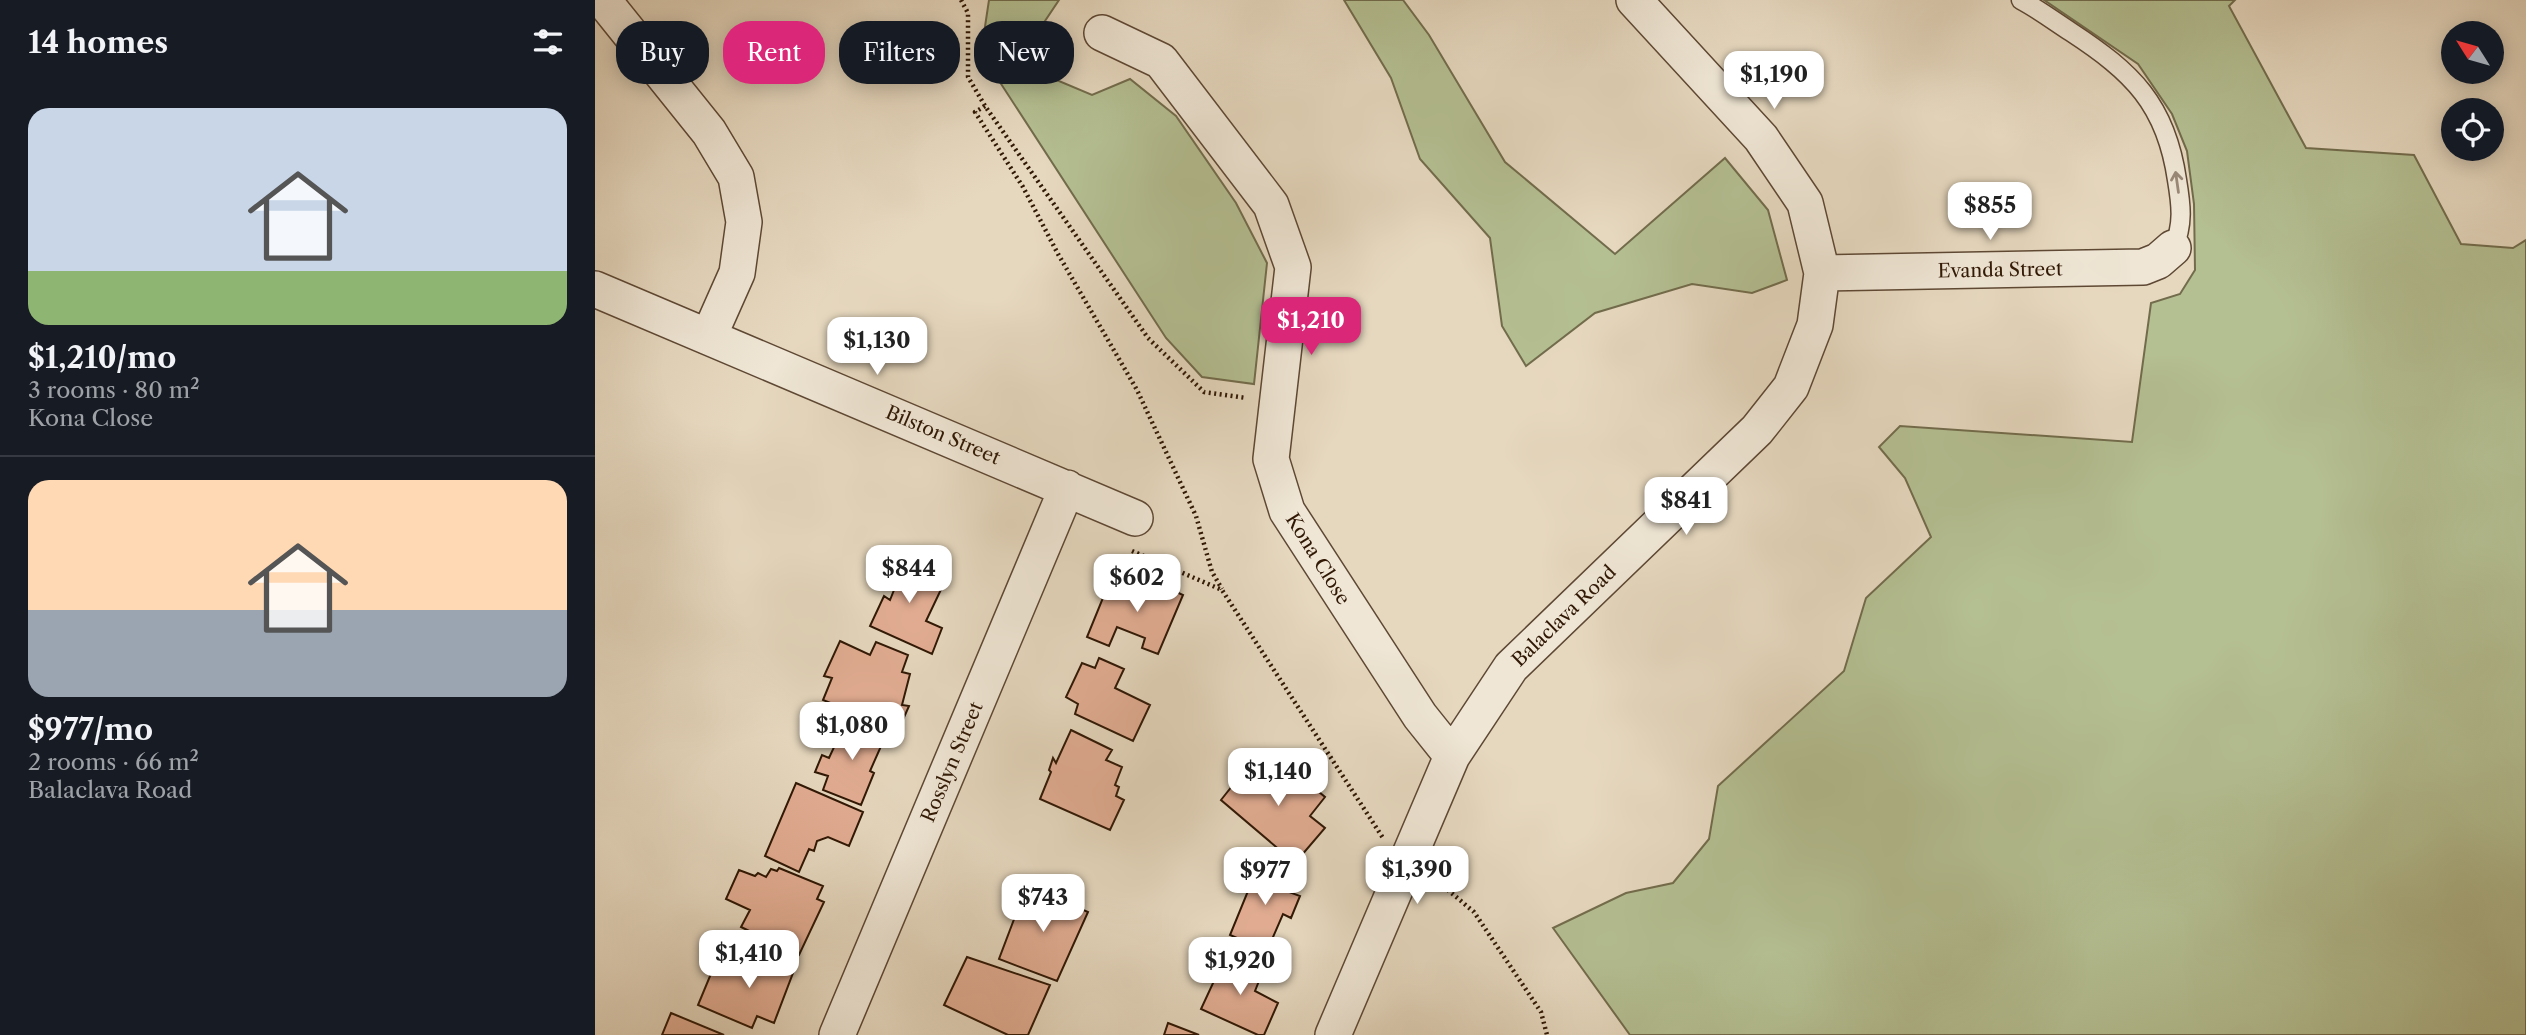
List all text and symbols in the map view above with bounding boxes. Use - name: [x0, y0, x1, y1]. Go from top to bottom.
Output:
- chip: Buy: [616, 21, 709, 84]
- chip: Rent: [723, 21, 825, 84]
- chip: Filters: [839, 21, 960, 84]
- chip: New: [974, 21, 1074, 84]
- north arrow: [2441, 21, 2504, 84]
- map controls: [2441, 21, 2504, 161]
- icon: filters: [529, 23, 567, 61]
- text: 14 homes: [28, 24, 168, 61]
- pin: $1,190: [1717, 52, 1831, 111]
- text: $1,190: [1740, 60, 1808, 88]
- button: locate: [2441, 98, 2504, 161]
- icon: home: [235, 153, 361, 279]
- one-way arrow: [2171, 171, 2184, 194]
- pin: $855: [1949, 182, 2031, 242]
- text: $855: [1964, 191, 2016, 219]
- street label: Evanda Street: [1937, 257, 2063, 283]
- pin: $1,210: [1254, 298, 1368, 357]
- text: $1,210: [1277, 306, 1345, 334]
- pin: $1,130: [820, 318, 934, 377]
- text: $1,130: [843, 326, 911, 354]
- text: $1,210/mo: [28, 339, 176, 376]
- text: 3 rooms · 80 m²: [28, 376, 200, 404]
- street label: Bilston Street: [882, 401, 1004, 470]
- text: Kona Close: [28, 404, 153, 432]
- pin: $841: [1645, 477, 1727, 537]
- text: $841: [1661, 486, 1712, 514]
- street label: Kona Close: [1281, 509, 1355, 609]
- icon: home: [235, 525, 361, 651]
- pin: $844: [868, 546, 950, 605]
- text: $844: [882, 554, 936, 582]
- pin: $602: [1096, 554, 1178, 614]
- street label: Balaclava Road: [1507, 560, 1621, 671]
- text: $602: [1110, 563, 1164, 591]
- street label: Rosslyn Street: [916, 698, 988, 826]
- pin: $1,080: [795, 702, 909, 762]
- text: $977/mo: [28, 711, 153, 748]
- text: $1,080: [816, 711, 888, 739]
- text: 2 rooms · 66 m²: [28, 748, 199, 776]
- pin: $1,140: [1221, 748, 1335, 808]
- text: $1,140: [1244, 757, 1312, 785]
- text: Balaclava Road: [28, 776, 192, 804]
- pin: $1,390: [1360, 846, 1474, 906]
- pin: $977: [1224, 848, 1306, 907]
- text: $1,390: [1382, 855, 1452, 883]
- text: $977: [1240, 856, 1290, 884]
- pin: $743: [1002, 874, 1084, 934]
- text: $743: [1018, 883, 1068, 911]
- pin: $1,410: [692, 930, 806, 990]
- pin: $1,920: [1183, 937, 1297, 997]
- text: $1,410: [715, 939, 783, 967]
- text: $1,920: [1205, 946, 1275, 974]

